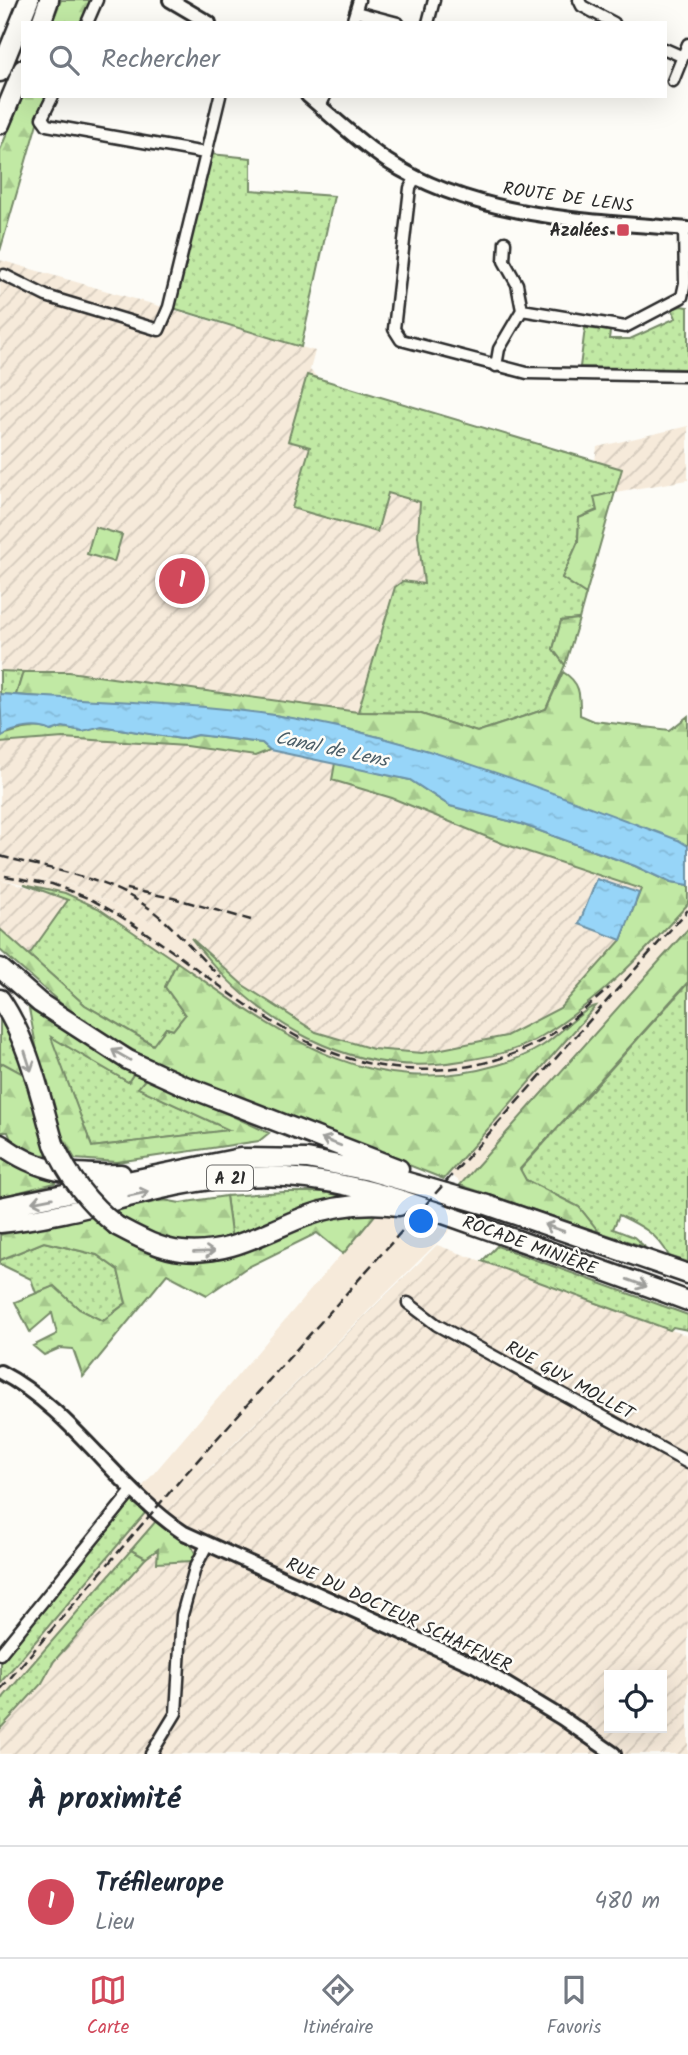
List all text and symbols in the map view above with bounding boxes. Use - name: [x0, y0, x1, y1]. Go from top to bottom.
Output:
- search box: [21, 21, 667, 98]
- text: Rechercher: [101, 39, 220, 81]
- icon: search: [45, 41, 83, 79]
- street label: ROUTE DE LENS: [501, 175, 635, 222]
- place label: Azalées: [550, 217, 610, 246]
- marker: Azalées: [615, 222, 631, 238]
- pin: 1: [159, 555, 205, 607]
- water label: Canal de Lens: [273, 723, 393, 777]
- one-way arrow: [111, 1048, 131, 1062]
- one-way arrow: [23, 1050, 36, 1072]
- one-way arrow: [320, 1135, 342, 1148]
- road number: A 21: [207, 1166, 253, 1190]
- one-way arrow: [127, 1187, 150, 1201]
- one-way arrow: [31, 1193, 54, 1207]
- your location: [404, 1204, 438, 1238]
- street label: ROCADE MINIÈRE: [458, 1209, 601, 1284]
- one-way arrow: [543, 1221, 565, 1233]
- one-way arrow: [192, 1245, 215, 1258]
- one-way arrow: [626, 1278, 648, 1290]
- street label: RUE GUY MOLLET: [500, 1334, 640, 1429]
- street label: RUE DU DOCTEUR SCHAFFNER: [281, 1550, 516, 1681]
- map controls: [604, 1670, 667, 1733]
- button: locate: [604, 1670, 667, 1733]
- text: À proximité: [28, 1776, 181, 1824]
- text: Tréfileurope: [95, 1863, 224, 1905]
- text: 1: [48, 1884, 54, 1920]
- text: 480 m: [594, 1884, 660, 1920]
- text: Lieu: [95, 1905, 134, 1941]
- tab: Carte: [87, 1971, 129, 2043]
- tab: Itinéraire: [303, 1971, 373, 2043]
- tab: Favoris: [547, 1971, 601, 2043]

